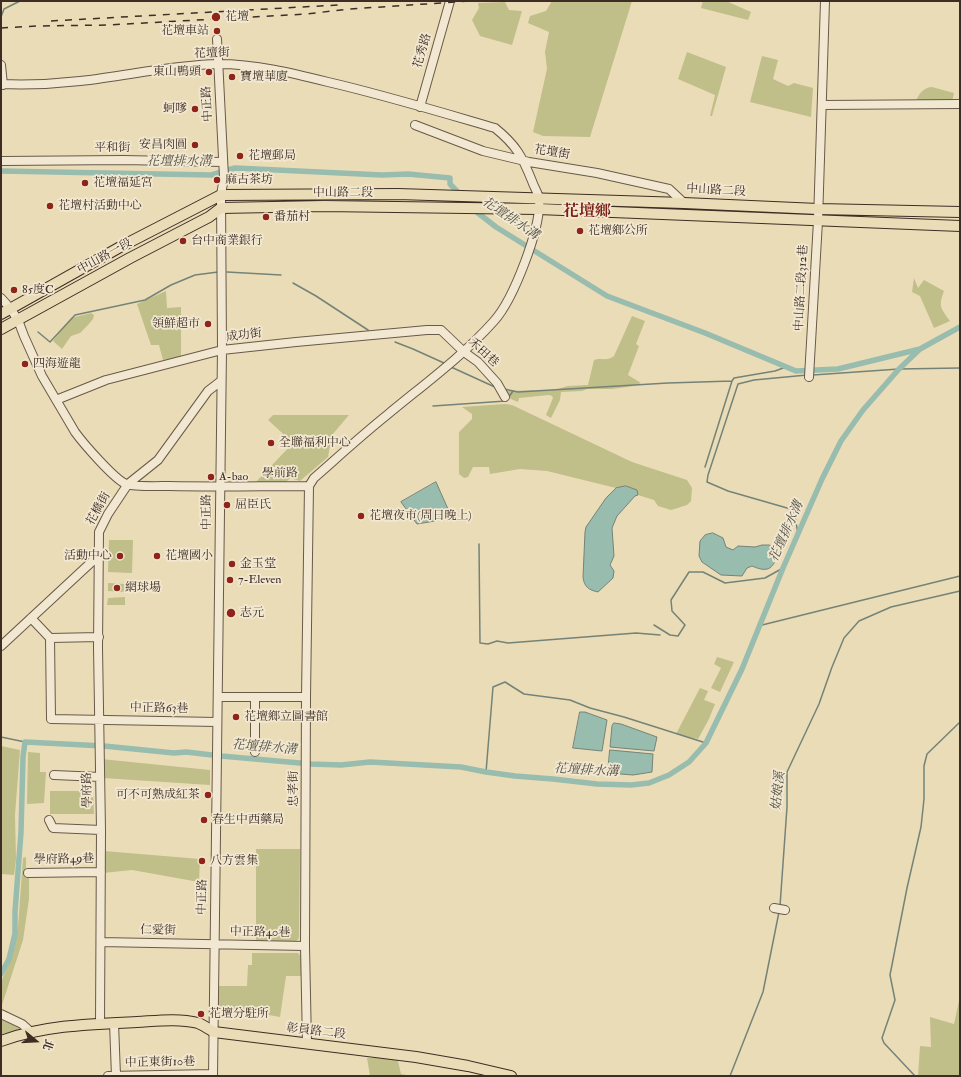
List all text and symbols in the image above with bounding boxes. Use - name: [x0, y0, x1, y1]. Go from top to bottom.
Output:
- place label: 花壇: [225, 10, 249, 24]
- marker: 花壇: [210, 11, 222, 23]
- place label: 花壇車站: [161, 24, 209, 38]
- marker: 花壇車站: [212, 26, 222, 36]
- street label: 花秀路: [411, 32, 435, 70]
- street label: 花壇街: [194, 46, 230, 62]
- place label: 東山鴨頭: [153, 65, 201, 79]
- marker: 東山鴨頭: [204, 67, 214, 77]
- place label: 寶壇華廈: [240, 70, 288, 84]
- marker: 寶壇華廈: [227, 72, 237, 82]
- street label: 中正路: [200, 86, 216, 122]
- place label: 蚵嗲: [163, 102, 187, 116]
- marker: 蚵嗲: [190, 104, 200, 114]
- place label: 安昌肉圓: [139, 138, 187, 152]
- marker: 安昌肉圓: [190, 140, 200, 150]
- street label: 平和街: [94, 141, 130, 155]
- street label: 花壇街: [533, 143, 571, 163]
- place label: 花壇郵局: [248, 149, 296, 163]
- marker: 花壇郵局: [235, 151, 245, 161]
- water label: 花壇排水溝: [147, 154, 211, 170]
- place label: 麻古茶坊: [225, 173, 273, 187]
- marker: 麻古茶坊: [212, 175, 222, 185]
- place label: 花壇福延宮: [93, 176, 153, 190]
- marker: 花壇福延宮: [80, 178, 90, 188]
- street label: 中山路二段: [686, 182, 746, 200]
- street label: 中山路二段: [313, 186, 373, 200]
- water label: 花壇排水溝: [479, 194, 541, 244]
- place label: 花壇村活動中心: [58, 199, 142, 213]
- marker: 花壇村活動中心: [45, 201, 55, 211]
- district label: 花壇鄉: [563, 203, 611, 223]
- place label: 番茄村: [274, 210, 310, 224]
- marker: 番茄村: [261, 212, 271, 222]
- place label: 花壇鄉公所: [588, 224, 648, 238]
- marker: 花壇鄉公所: [575, 226, 585, 236]
- place label: 台中商業銀行: [191, 234, 263, 248]
- street label: 中山路一段: [75, 236, 135, 278]
- marker: 台中商業銀行: [178, 236, 188, 246]
- street label: 中山路二段312巷: [793, 244, 811, 332]
- place label: 85度C: [22, 283, 54, 297]
- marker: 85度C: [9, 285, 19, 295]
- place label: 領鮮超市: [152, 317, 200, 331]
- marker: 領鮮超市: [203, 319, 213, 329]
- street label: 成功街: [225, 327, 263, 345]
- street label: 禾田巷: [465, 335, 501, 371]
- place label: 四海遊龍: [33, 357, 81, 371]
- marker: 四海遊龍: [20, 359, 30, 369]
- place label: 全聯福利中心: [279, 436, 351, 450]
- marker: 全聯福利中心: [266, 438, 276, 448]
- street label: 學前路: [262, 466, 298, 482]
- place label: A-bao: [219, 470, 248, 484]
- marker: A-bao: [206, 472, 216, 482]
- street label: 花橋街: [84, 490, 114, 528]
- street label: 中正路: [200, 494, 214, 530]
- place label: 屈臣氏: [235, 498, 271, 512]
- water label: 花壇排水溝: [767, 499, 807, 565]
- marker: 屈臣氏: [222, 500, 232, 510]
- place label: 花壇夜市(周日晚上): [369, 509, 472, 523]
- marker: 花壇夜市(周日晚上): [356, 511, 366, 521]
- place label: 活動中心: [64, 549, 112, 563]
- place label: 花壇國小: [165, 549, 213, 563]
- marker: 活動中心: [115, 551, 125, 561]
- marker: 花壇國小: [152, 551, 162, 561]
- place label: 金玉堂: [240, 557, 276, 571]
- marker: 金玉堂: [227, 559, 237, 569]
- place label: 7-Eleven: [238, 573, 282, 587]
- marker: 7-Eleven: [225, 575, 235, 585]
- place label: 網球場: [125, 581, 161, 595]
- marker: 網球場: [112, 583, 122, 593]
- place label: 志元: [240, 606, 264, 620]
- marker: 志元: [225, 607, 237, 619]
- street label: 中正路63巷: [130, 701, 188, 717]
- place label: 花壇鄉立圖書館: [244, 710, 328, 724]
- marker: 花壇鄉立圖書館: [231, 712, 241, 722]
- water label: 花壇排水溝: [231, 737, 297, 759]
- water label: 花壇排水溝: [553, 762, 619, 780]
- street label: 忠孝街: [287, 771, 301, 807]
- water label: 姑娘溪: [769, 771, 789, 811]
- street label: 學府路: [80, 772, 96, 808]
- place label: 可不可熟成紅茶: [116, 788, 200, 802]
- marker: 可不可熟成紅茶: [203, 790, 213, 800]
- place label: 春生中西藥局: [212, 813, 284, 827]
- marker: 春生中西藥局: [199, 815, 209, 825]
- street label: 學府路49巷: [34, 852, 94, 868]
- place label: 八方雲集: [210, 854, 258, 868]
- marker: 八方雲集: [197, 856, 207, 866]
- street label: 中正路: [195, 879, 211, 915]
- street label: 仁愛街: [140, 923, 176, 939]
- street label: 中正路40巷: [230, 925, 290, 941]
- place label: 花壇分駐所: [209, 1007, 269, 1021]
- marker: 花壇分駐所: [196, 1009, 206, 1019]
- north arrow: [16, 1021, 56, 1061]
- street label: 彰員路二段: [285, 1021, 347, 1043]
- text: 北: [40, 1038, 56, 1052]
- street label: 中正東街10巷: [125, 1055, 195, 1071]

